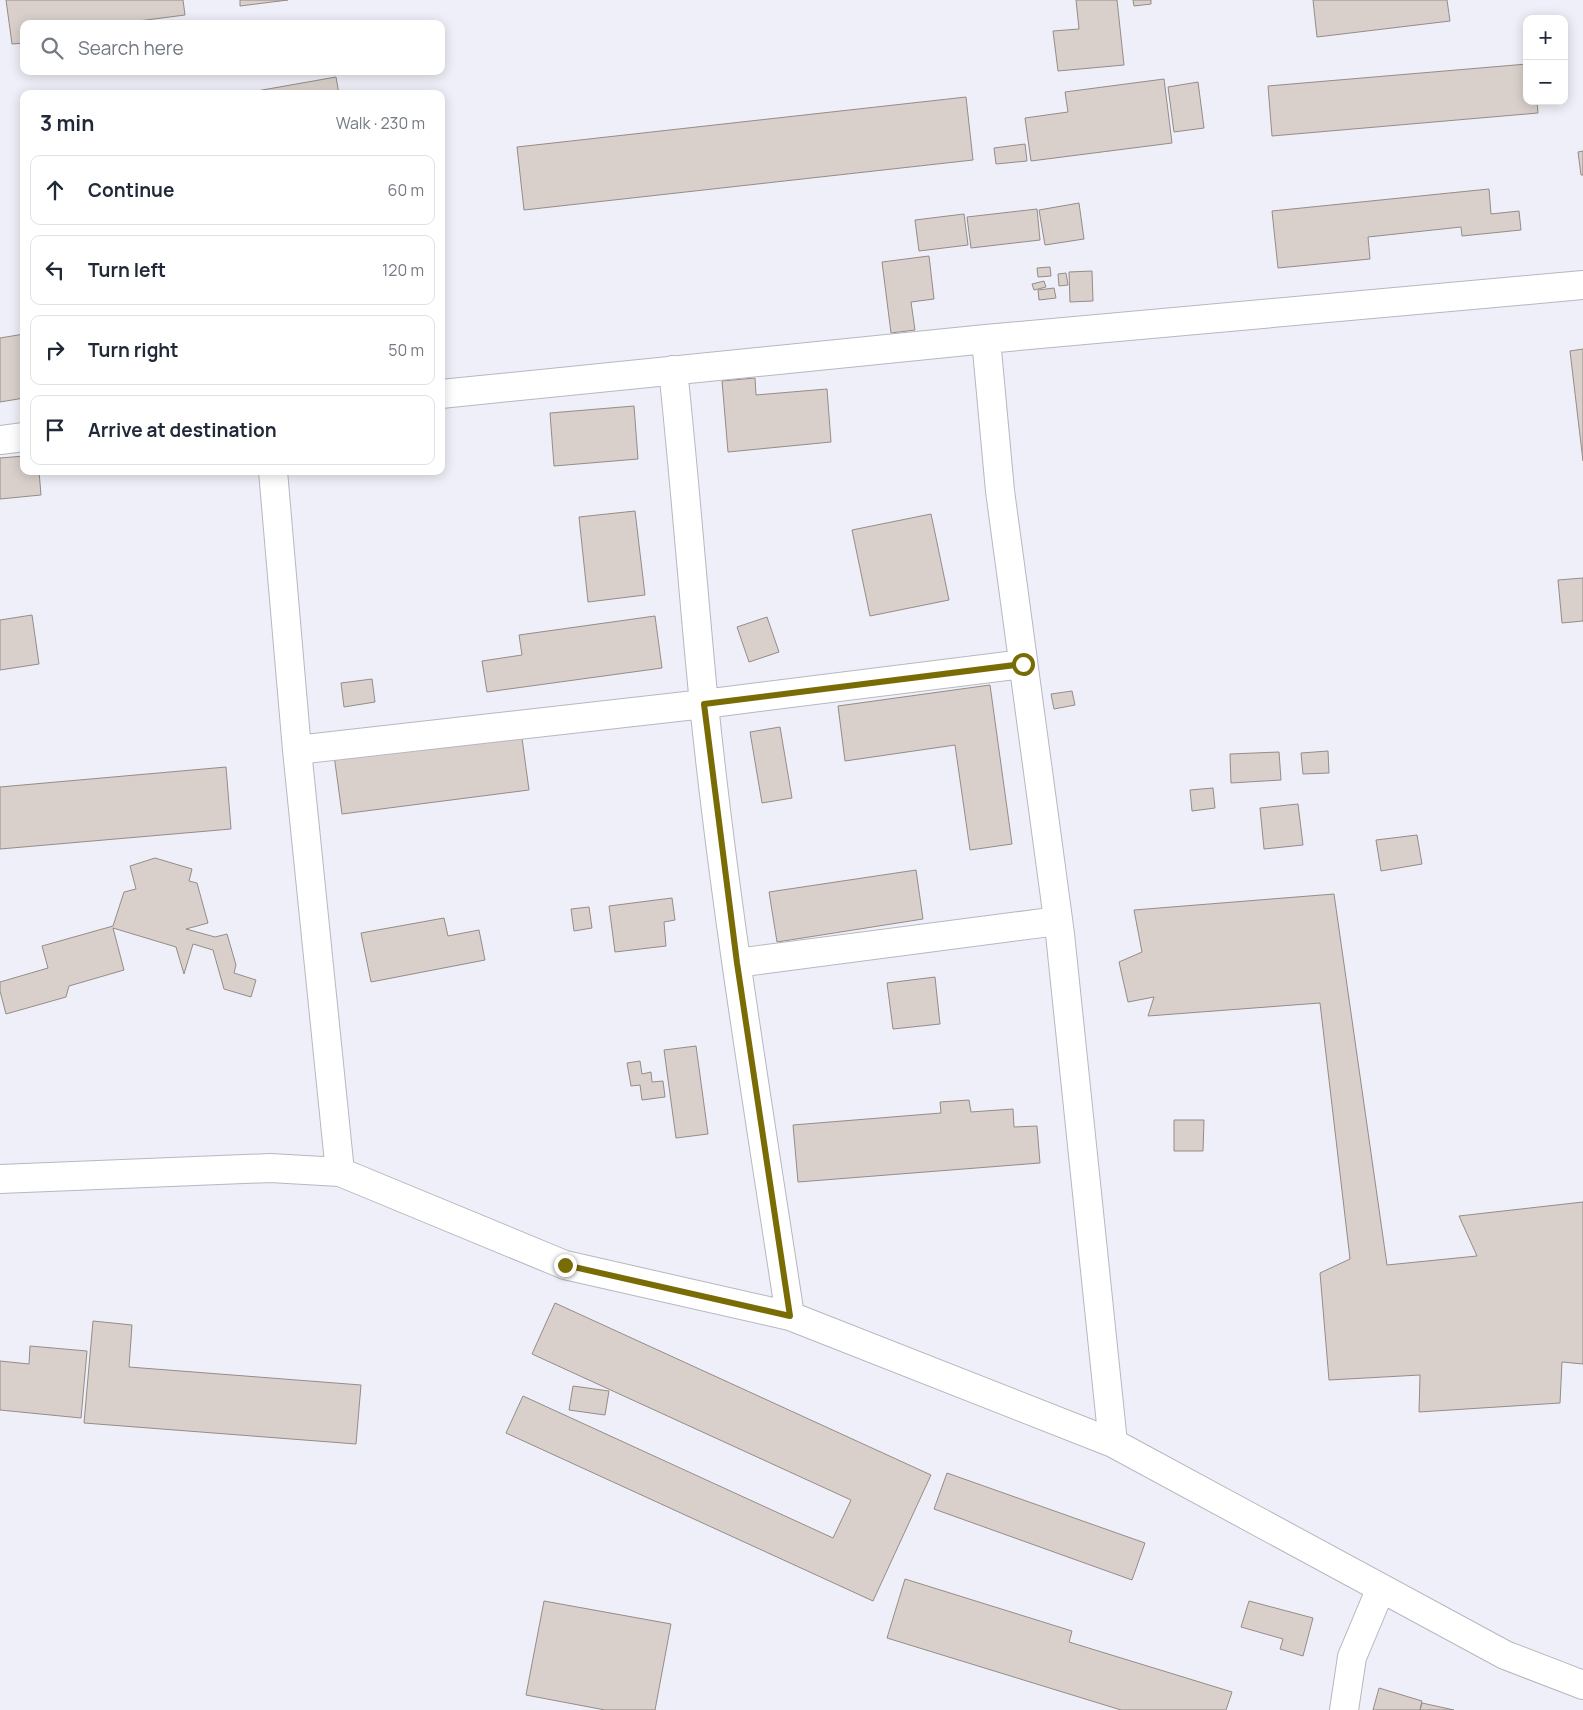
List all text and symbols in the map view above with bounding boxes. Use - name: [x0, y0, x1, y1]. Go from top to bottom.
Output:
- map controls: [1523, 15, 1568, 105]
- button: +: [1523, 15, 1568, 60]
- search box: [20, 20, 445, 75]
- icon: search: [38, 34, 66, 62]
- text: Search here: [78, 35, 184, 61]
- button: −: [1523, 60, 1568, 105]
- text: 3 min: [40, 109, 94, 137]
- text: Walk · 230 m: [336, 112, 425, 134]
- icon: ahead: [41, 176, 69, 204]
- text: Continue: [88, 177, 174, 203]
- text: 60 m: [388, 179, 424, 201]
- icon: left: [41, 256, 69, 284]
- text: Turn left: [88, 257, 166, 283]
- text: 120 m: [382, 259, 424, 281]
- icon: right: [41, 336, 69, 364]
- text: Turn right: [88, 337, 178, 363]
- text: 50 m: [388, 339, 424, 361]
- icon: arrive: [41, 416, 69, 444]
- text: Arrive at destination: [88, 417, 277, 443]
- route start: [1012, 653, 1035, 676]
- route end: [554, 1254, 577, 1277]

